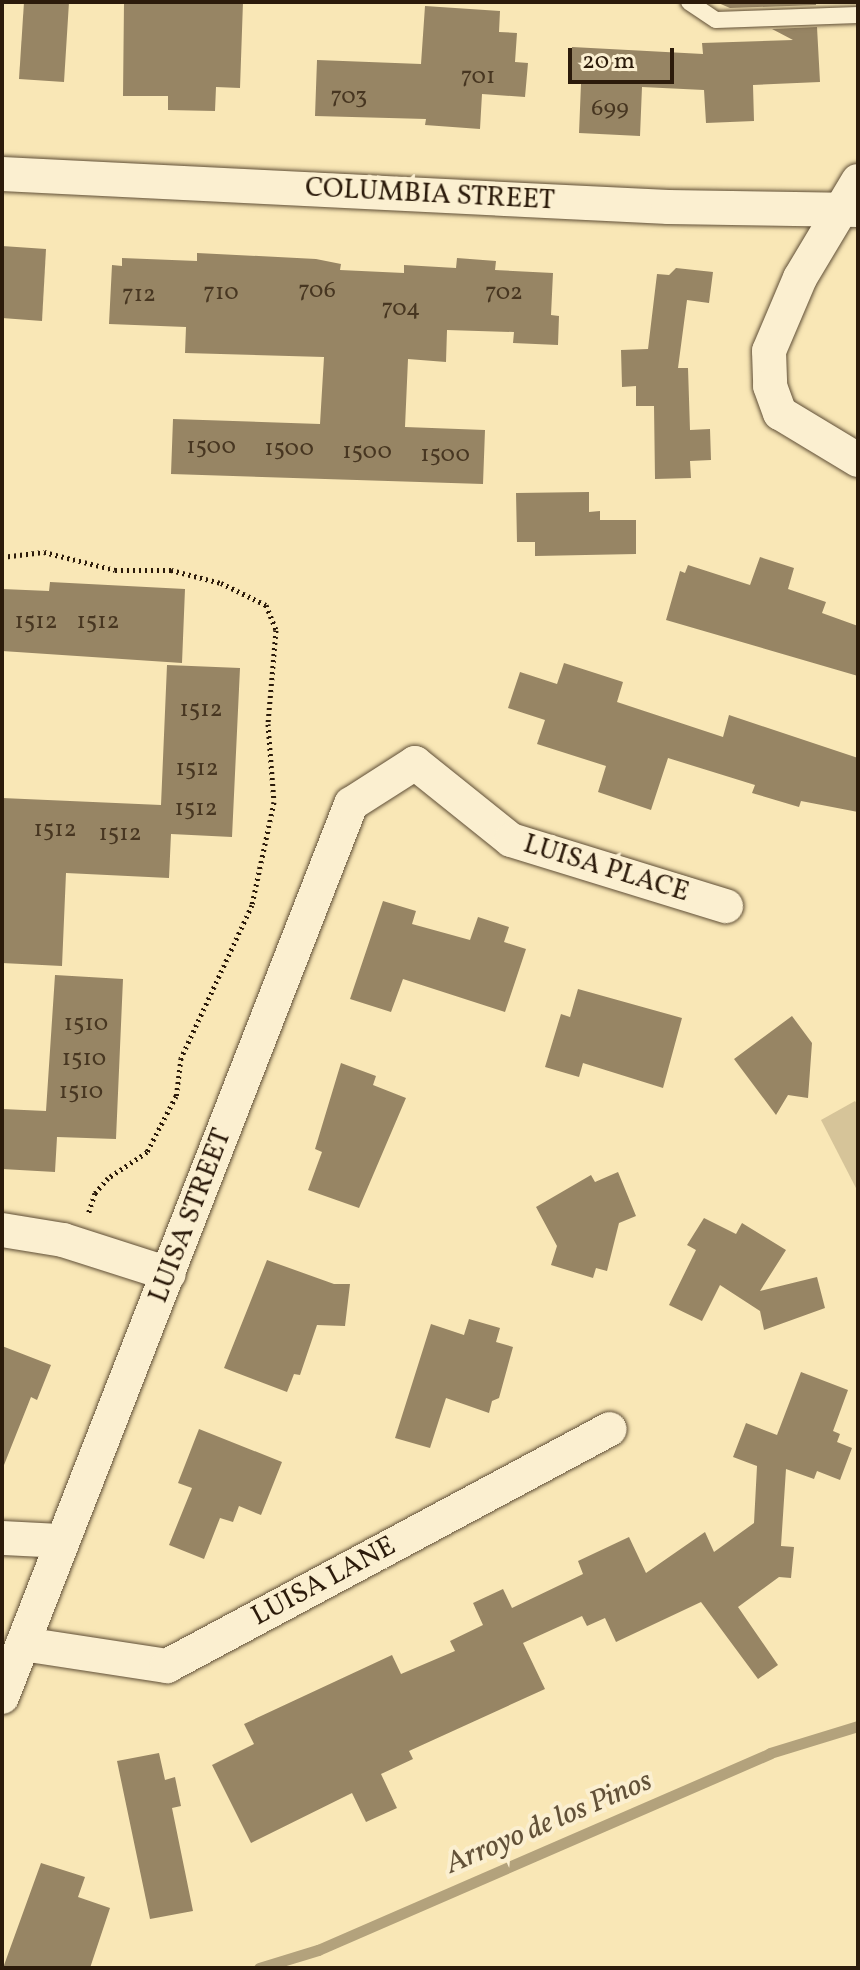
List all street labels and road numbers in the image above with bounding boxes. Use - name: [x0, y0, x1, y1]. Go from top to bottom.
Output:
- street label: COLUMBIA STREET: [304, 172, 556, 218]
- street label: LUISA PLACE: [519, 828, 693, 910]
- street label: LUISA STREET: [142, 1124, 240, 1308]
- street label: LUISA LANE: [246, 1530, 402, 1634]

